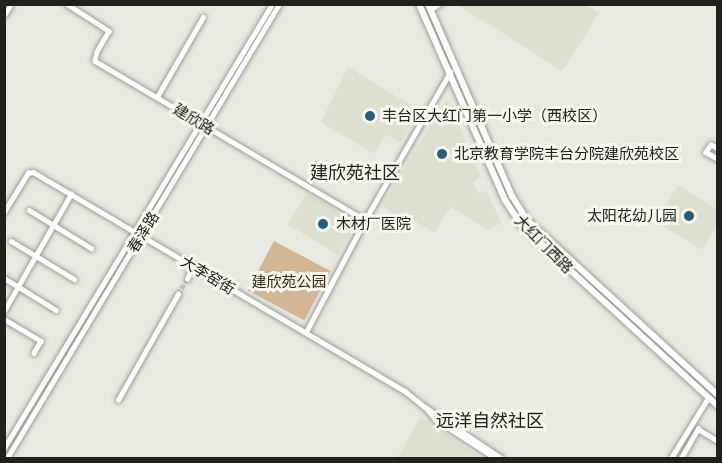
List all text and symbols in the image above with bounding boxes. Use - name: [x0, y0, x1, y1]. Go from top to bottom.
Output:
- street label: 建欣路: [170, 100, 218, 138]
- place label: 丰台区大红门第一小学（西校区）: [382, 107, 607, 125]
- marker: 丰台区大红门第一小学（西校区）: [363, 109, 377, 123]
- place label: 北京教育学院丰台分院建欣苑校区: [454, 145, 679, 163]
- marker: 北京教育学院丰台分院建欣苑校区: [435, 147, 449, 161]
- district label: 建欣苑社区: [310, 161, 400, 183]
- place label: 太阳花幼儿园: [587, 207, 677, 225]
- street label: 春泽路: [123, 208, 163, 256]
- marker: 太阳花幼儿园: [682, 209, 696, 223]
- street label: 大红门西路: [511, 211, 577, 277]
- marker: 木材厂医院: [314, 215, 332, 233]
- place label: 木材厂医院: [336, 215, 411, 233]
- street label: 大李窑街: [178, 252, 238, 298]
- park label: 建欣苑公园: [252, 273, 326, 291]
- district label: 远洋自然社区: [436, 409, 544, 431]

